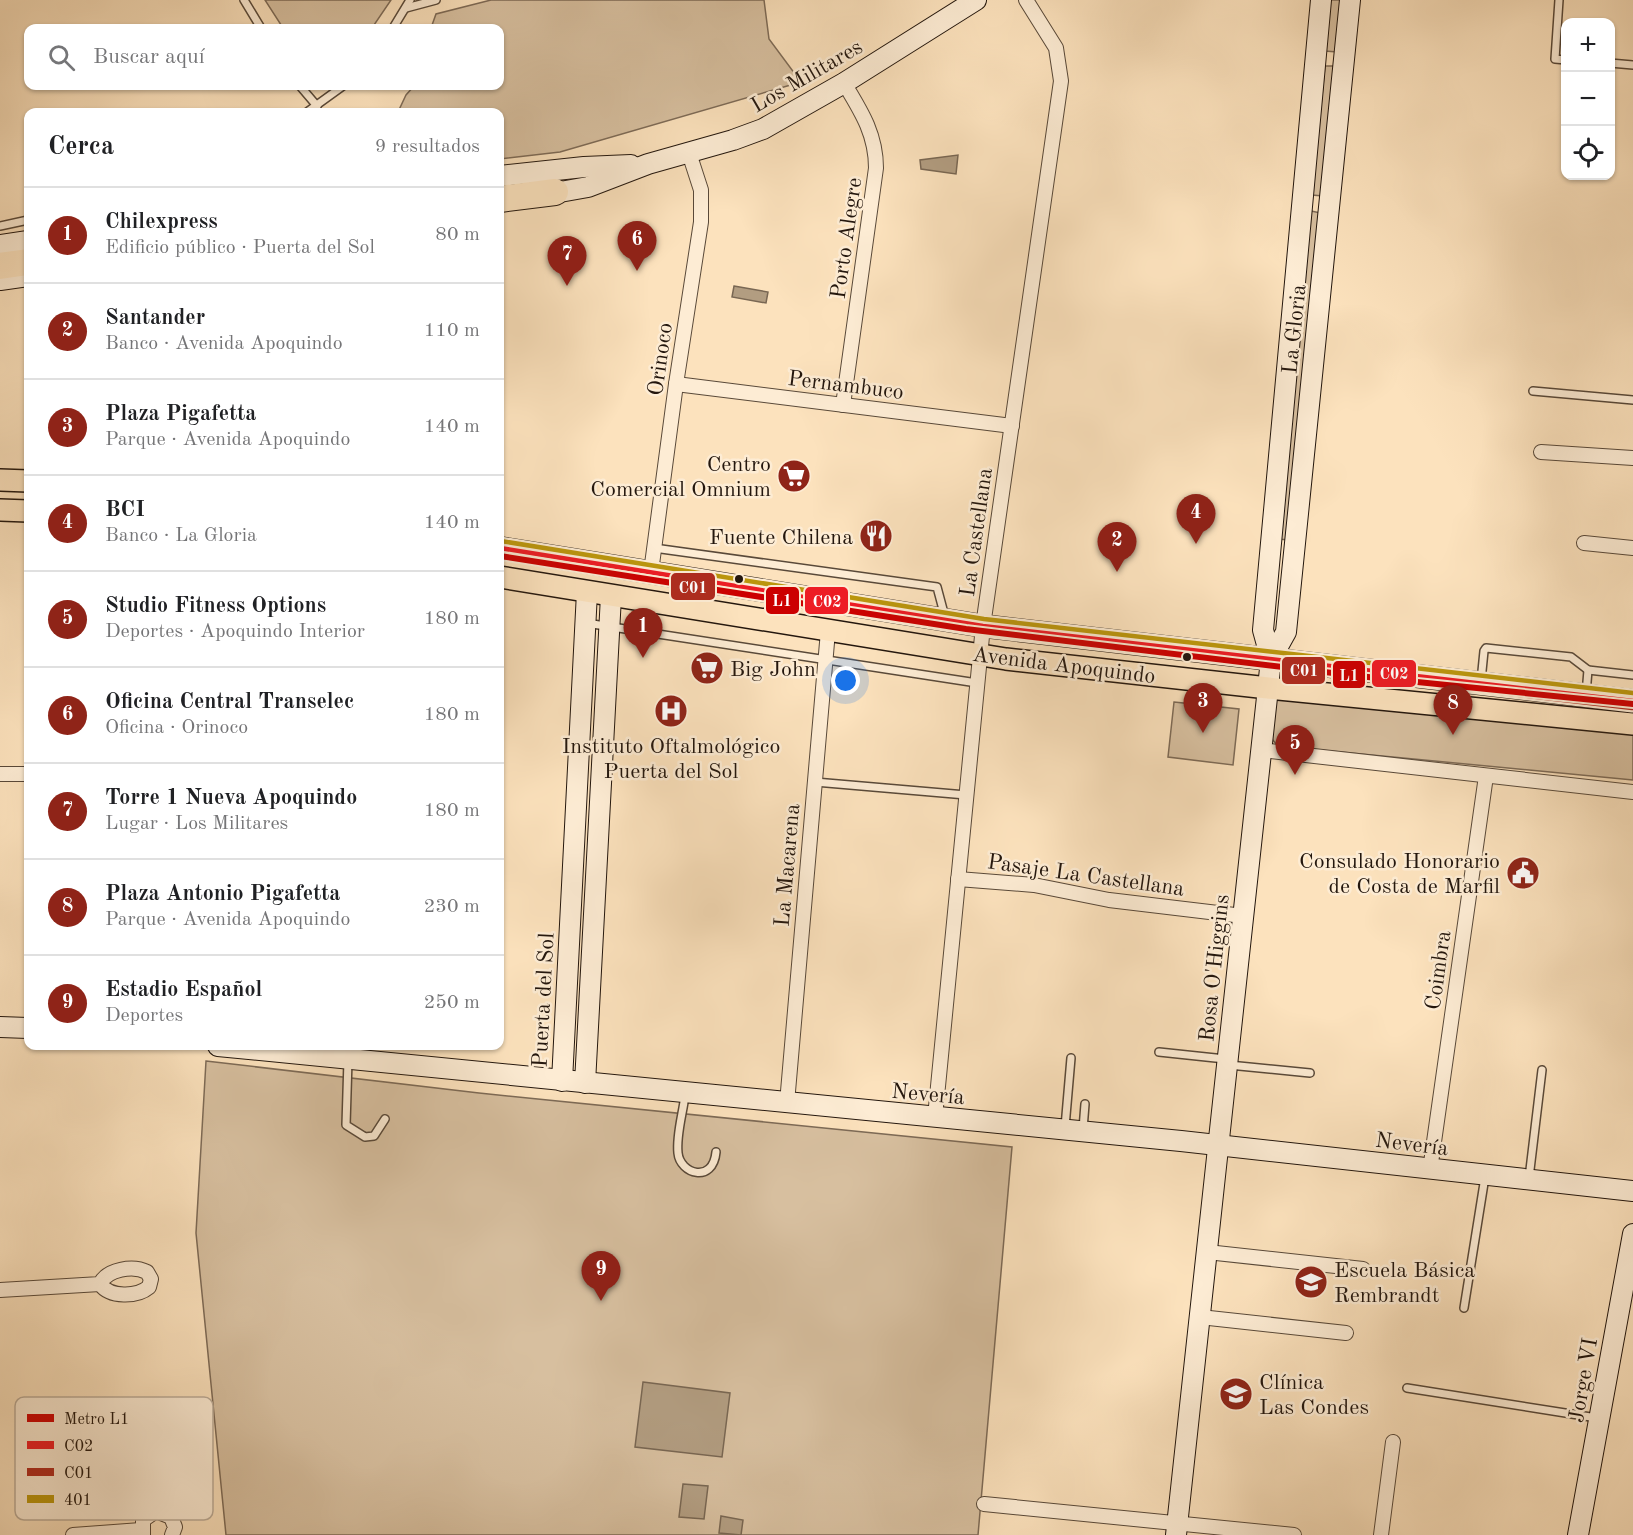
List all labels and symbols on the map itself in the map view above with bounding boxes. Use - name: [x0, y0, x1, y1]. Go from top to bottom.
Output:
- street label: Los Militares: [747, 36, 867, 117]
- street label: Porto Alegre: [828, 176, 866, 300]
- pin: 6: [618, 222, 656, 271]
- pin: 7: [548, 236, 586, 286]
- street label: La Gloria: [1279, 283, 1311, 375]
- street label: Orinoco: [645, 321, 677, 397]
- street label: Pernambuco: [786, 368, 905, 404]
- place label: Centro Comercial Omnium: [590, 454, 771, 501]
- supermarket icon: Centro Comercial Omnium: [776, 458, 812, 494]
- street label: La Castellana: [957, 466, 997, 598]
- pin: 4: [1176, 494, 1216, 544]
- restaurant icon: Fuente Chilena: [858, 518, 894, 554]
- pin: 2: [1098, 522, 1136, 572]
- place label: Fuente Chilena: [709, 527, 853, 549]
- line badge: C01: [670, 572, 716, 601]
- unlabelled marker: [733, 573, 745, 585]
- text: C01: [678, 581, 708, 597]
- line badge: L1: [765, 586, 800, 615]
- line badge: C02: [804, 586, 849, 615]
- text: L1: [772, 594, 792, 610]
- text: C02: [812, 595, 842, 611]
- pin: 1: [624, 608, 662, 658]
- street label: Avenida Apoquindo: [971, 644, 1157, 688]
- supermarket icon: Big John: [689, 650, 725, 686]
- unlabelled marker: [1181, 651, 1193, 663]
- line badge: C01: [1281, 656, 1326, 685]
- place label: Big John: [730, 659, 816, 681]
- line badge: C02: [1371, 659, 1417, 688]
- line badge: L1: [1332, 660, 1366, 689]
- text: C01: [1289, 664, 1319, 680]
- your location: [831, 666, 860, 695]
- text: C02: [1379, 667, 1409, 683]
- text: L1: [1339, 669, 1359, 685]
- pin: 3: [1184, 684, 1222, 733]
- pin: 8: [1434, 686, 1472, 735]
- hospital icon: Instituto Oftalmológico Puerta del Sol: [653, 693, 689, 729]
- pin: 5: [1276, 726, 1314, 775]
- place label: Instituto Oftalmológico Puerta del Sol: [562, 736, 780, 783]
- street label: La Macarena: [772, 803, 804, 928]
- street label: Pasaje La Castellana: [986, 851, 1186, 901]
- place label: Consulado Honorario de Costa de Marfil: [1299, 851, 1500, 898]
- public building icon: Consulado Honorario de Costa de Marfil: [1505, 855, 1541, 891]
- street label: Rosa O'Higgins: [1196, 893, 1234, 1043]
- street label: Coimbra: [1423, 929, 1455, 1012]
- street label: Puerta del Sol: [529, 932, 559, 1068]
- street label: Nevería: [890, 1081, 966, 1109]
- street label: Nevería: [1374, 1130, 1450, 1160]
- pin: 9: [582, 1252, 620, 1301]
- place label: Escuela Básica Rembrandt: [1334, 1260, 1475, 1307]
- school or university icon: Escuela Básica Rembrandt: [1293, 1264, 1329, 1300]
- street label: Jorge VI: [1566, 1336, 1602, 1424]
- place label: Clínica Las Condes: [1259, 1372, 1369, 1419]
- school or university icon: Clínica Las Condes: [1218, 1376, 1254, 1412]
- legend: [15, 1397, 213, 1520]
- text: Metro L1: [64, 1412, 129, 1428]
- text: C02: [64, 1439, 93, 1455]
- text: C01: [64, 1466, 93, 1482]
- text: 401: [64, 1493, 92, 1509]

